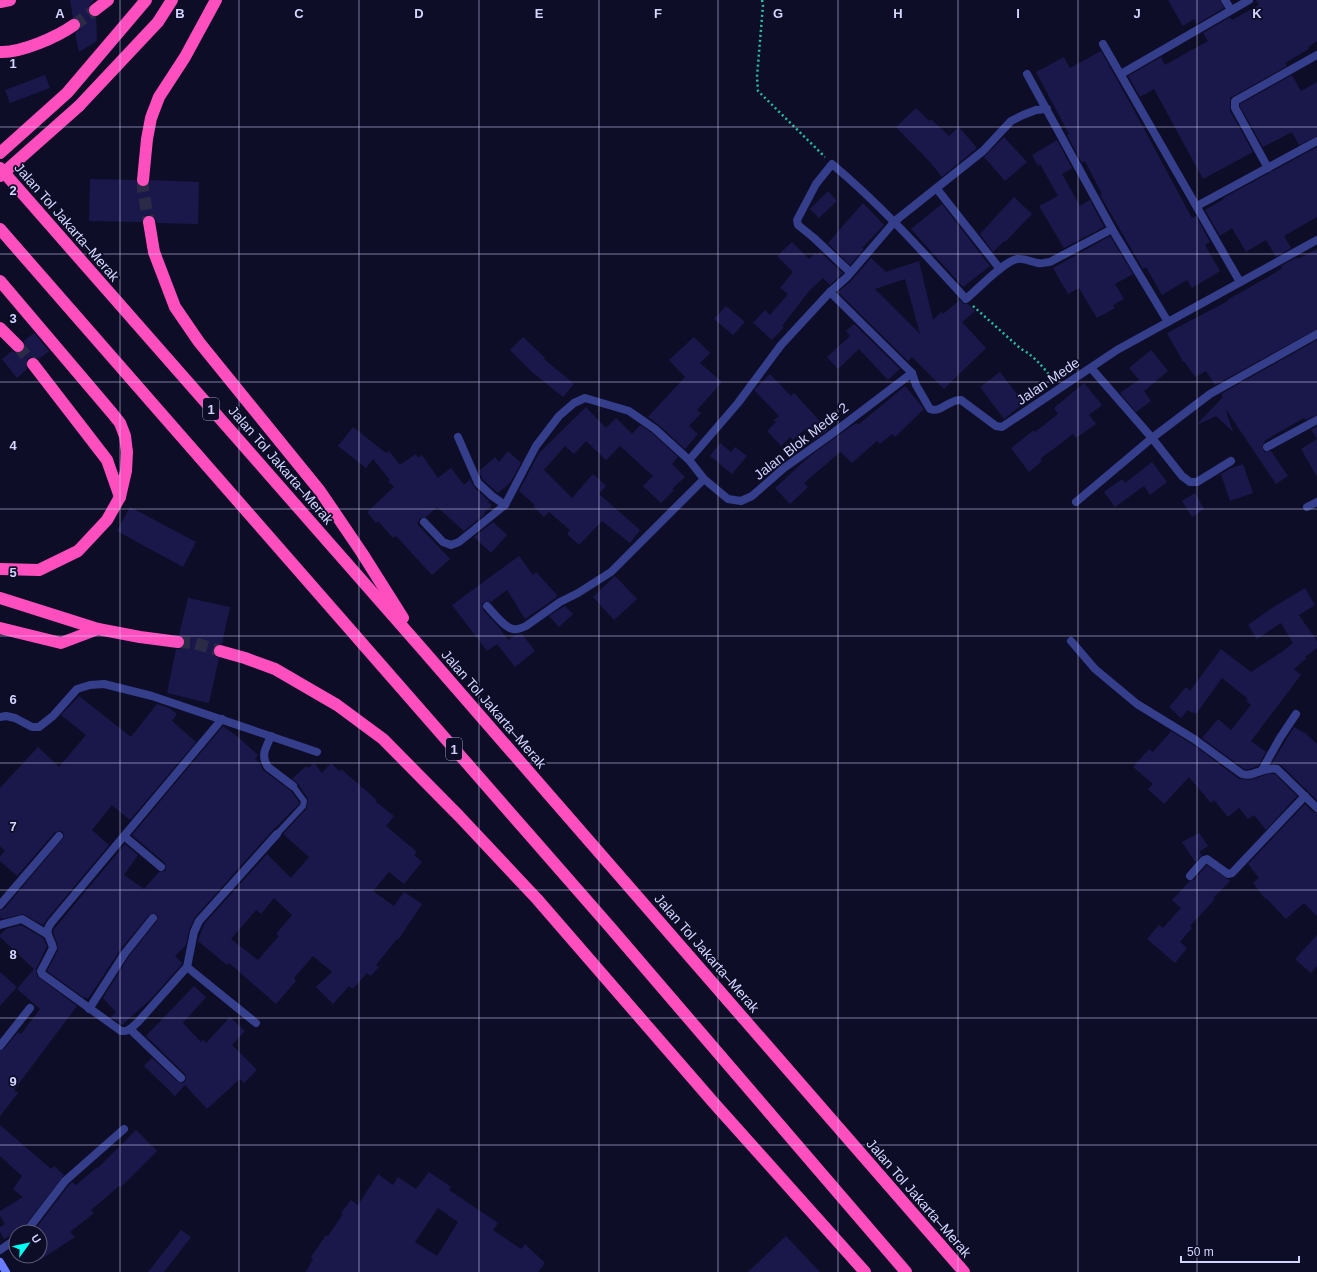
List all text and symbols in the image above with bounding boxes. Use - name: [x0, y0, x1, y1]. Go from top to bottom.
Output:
- text: A: [55, 6, 65, 21]
- text: B: [175, 6, 185, 21]
- text: C: [294, 6, 304, 21]
- text: D: [414, 6, 424, 21]
- text: E: [535, 6, 544, 21]
- text: F: [654, 6, 662, 21]
- text: G: [773, 6, 783, 21]
- text: H: [893, 6, 903, 21]
- text: I: [1016, 6, 1020, 21]
- text: J: [1133, 6, 1141, 21]
- text: K: [1252, 6, 1262, 21]
- text: 1: [9, 56, 17, 71]
- street label: Jalan Tol Jakarta–Merak: [11, 160, 123, 285]
- text: 2: [9, 183, 17, 198]
- text: 3: [9, 311, 17, 326]
- street label: Jalan Mede: [1014, 354, 1083, 408]
- road number: 1: [203, 398, 219, 420]
- street label: Jalan Blok Mede 2: [751, 399, 851, 483]
- street label: Jalan Tol Jakarta–Merak: [225, 403, 337, 528]
- text: 4: [9, 438, 17, 453]
- text: 5: [9, 565, 17, 580]
- street label: Jalan Tol Jakarta–Merak: [438, 647, 550, 772]
- text: 6: [9, 692, 17, 707]
- road number: 1: [446, 738, 462, 760]
- text: 7: [9, 819, 17, 834]
- street label: Jalan Tol Jakarta–Merak: [651, 891, 763, 1016]
- text: 8: [9, 947, 17, 962]
- text: 9: [9, 1074, 17, 1089]
- street label: Jalan Tol Jakarta–Merak: [863, 1136, 975, 1261]
- north arrow: [8, 1224, 48, 1264]
- text: U: [29, 1232, 44, 1245]
- scale bar: [1181, 1238, 1299, 1264]
- text: 50 m: [1187, 1245, 1214, 1259]

